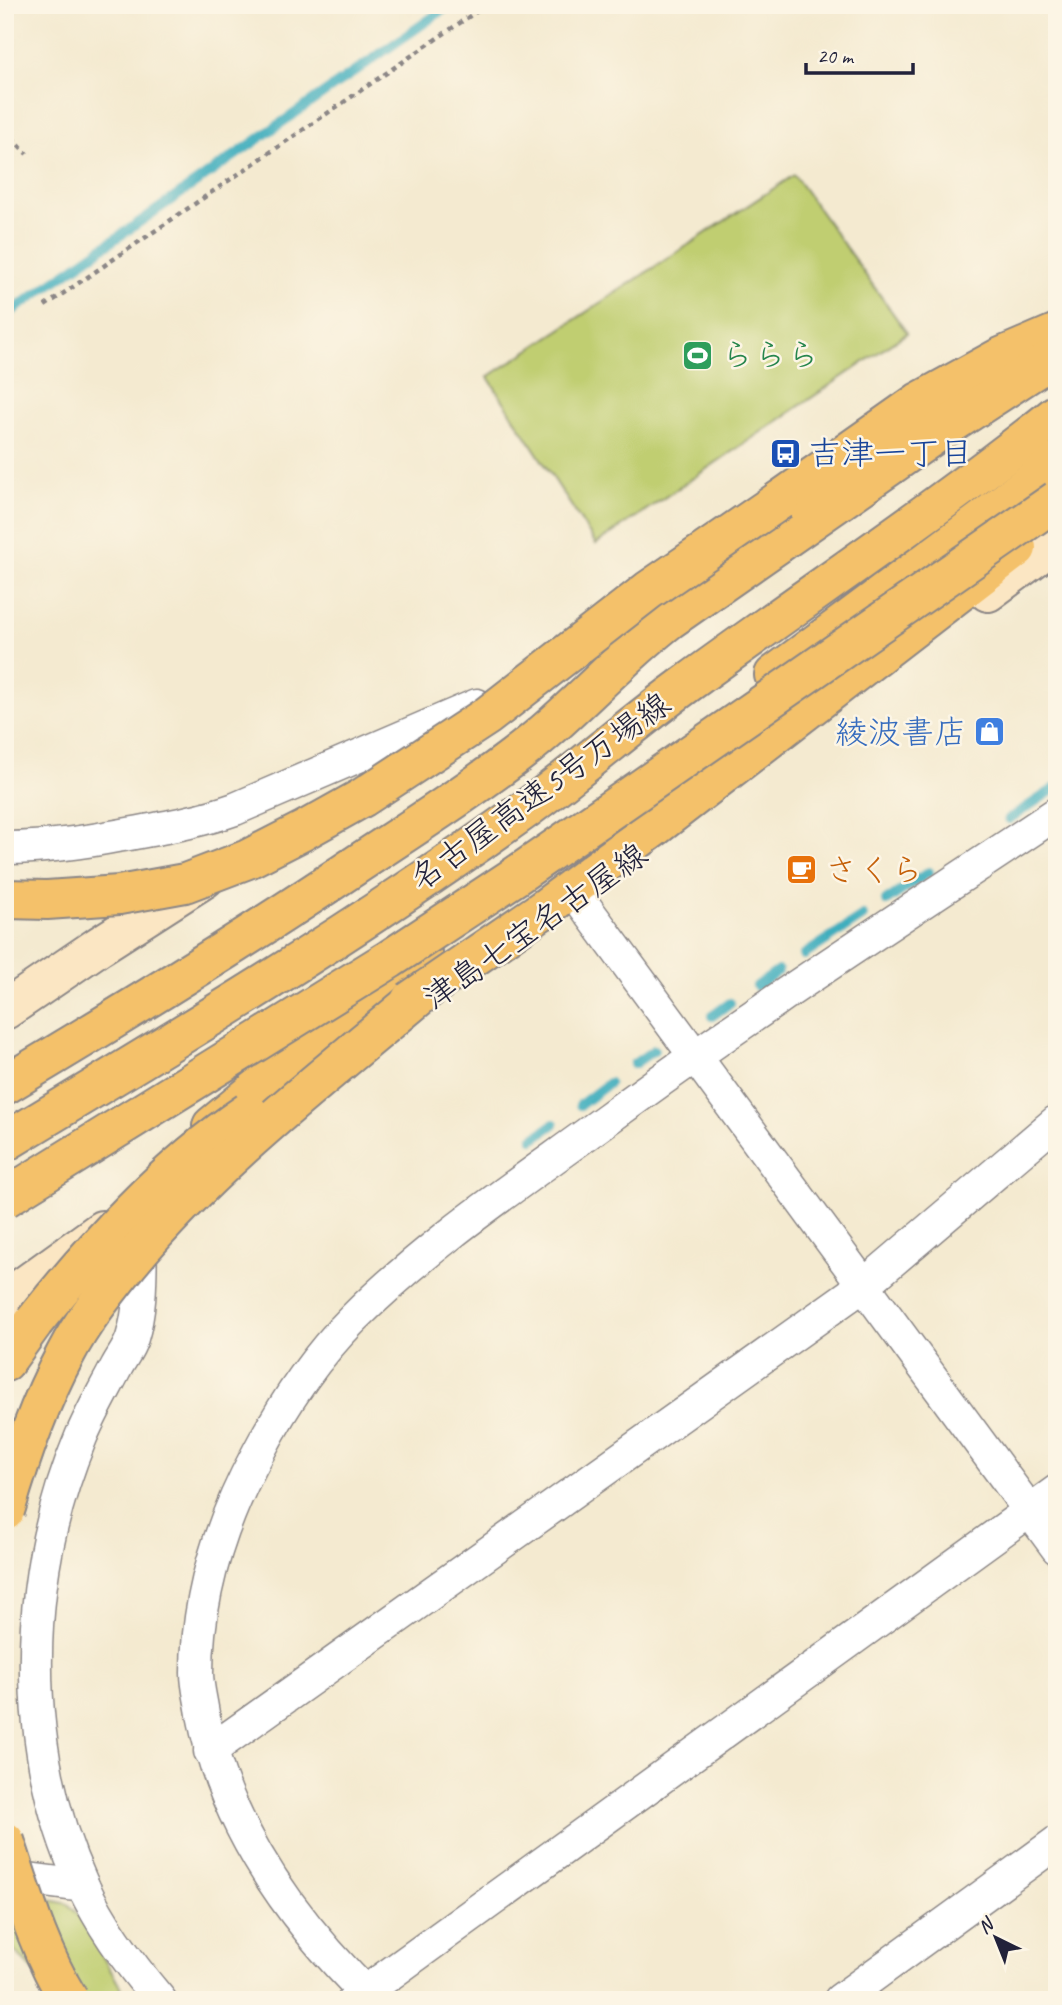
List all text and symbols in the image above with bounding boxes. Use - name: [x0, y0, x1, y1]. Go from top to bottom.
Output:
- scale bar: [806, 32, 913, 76]
- text: 20 m: [817, 43, 855, 69]
- place label: ららら: [721, 334, 820, 376]
- sports icon: ららら: [681, 338, 715, 372]
- place label: 吉津一丁目: [808, 432, 973, 474]
- bus stop icon: 吉津一丁目: [768, 436, 802, 470]
- street label: 名古屋高速5号万場線: [402, 682, 678, 900]
- place label: 綾波書店: [835, 711, 967, 753]
- shop icon: 綾波書店: [973, 715, 1007, 749]
- street label: 津島七宝名古屋線: [415, 833, 655, 1019]
- place label: さくら: [825, 849, 924, 891]
- cafe icon: さくら: [785, 853, 819, 887]
- north arrow: [960, 1904, 1030, 1974]
- text: N: [973, 1911, 1000, 1939]

